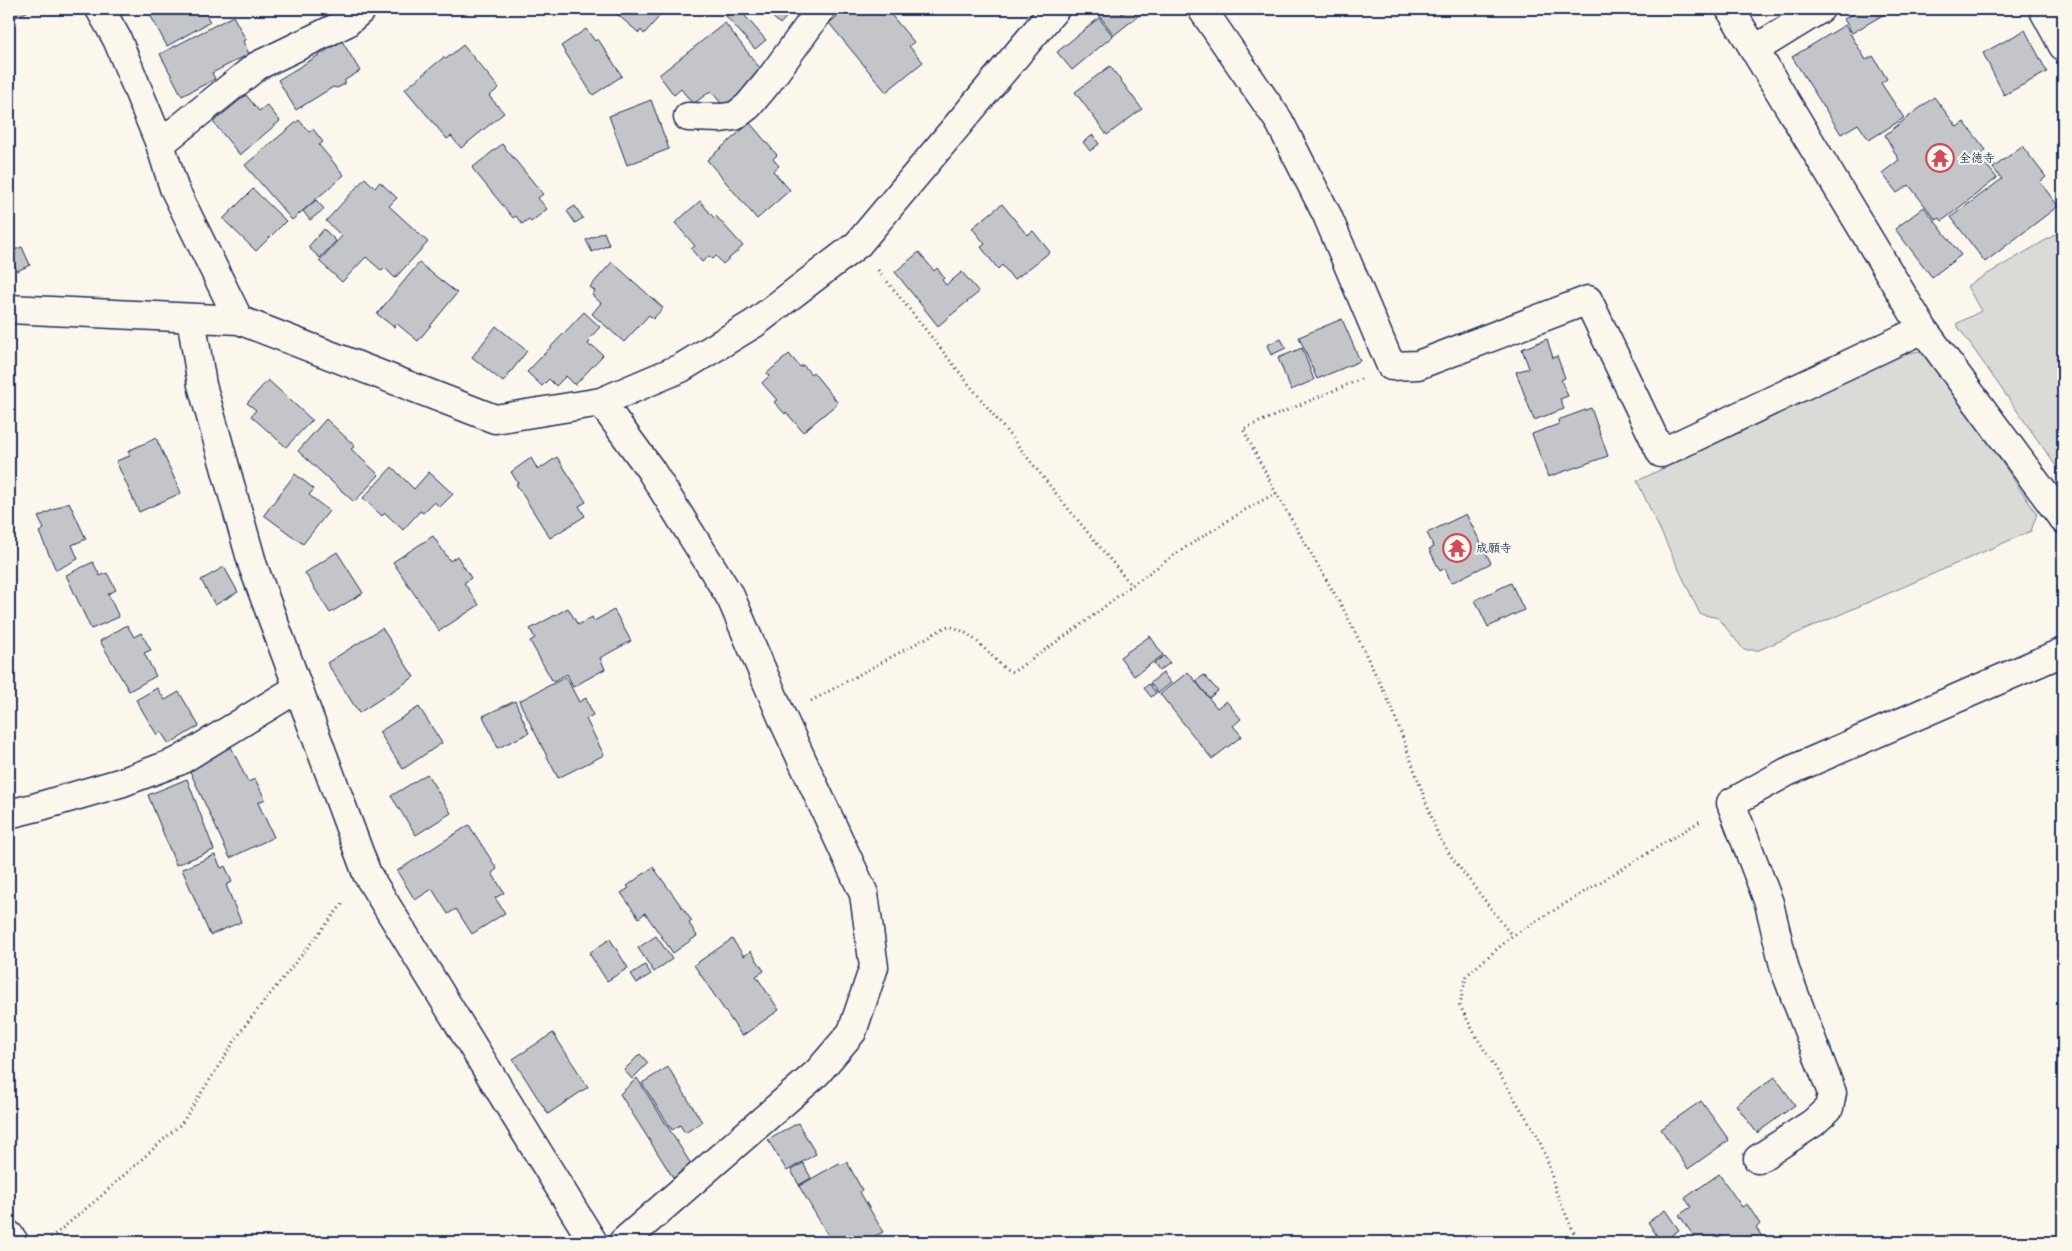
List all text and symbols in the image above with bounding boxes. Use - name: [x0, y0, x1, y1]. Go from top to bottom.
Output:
- temple icon: 全徳寺: [1925, 143, 1955, 173]
- place label: 全徳寺: [1959, 148, 1995, 166]
- temple icon: 成願寺: [1442, 533, 1472, 563]
- place label: 成願寺: [1476, 538, 1512, 556]

